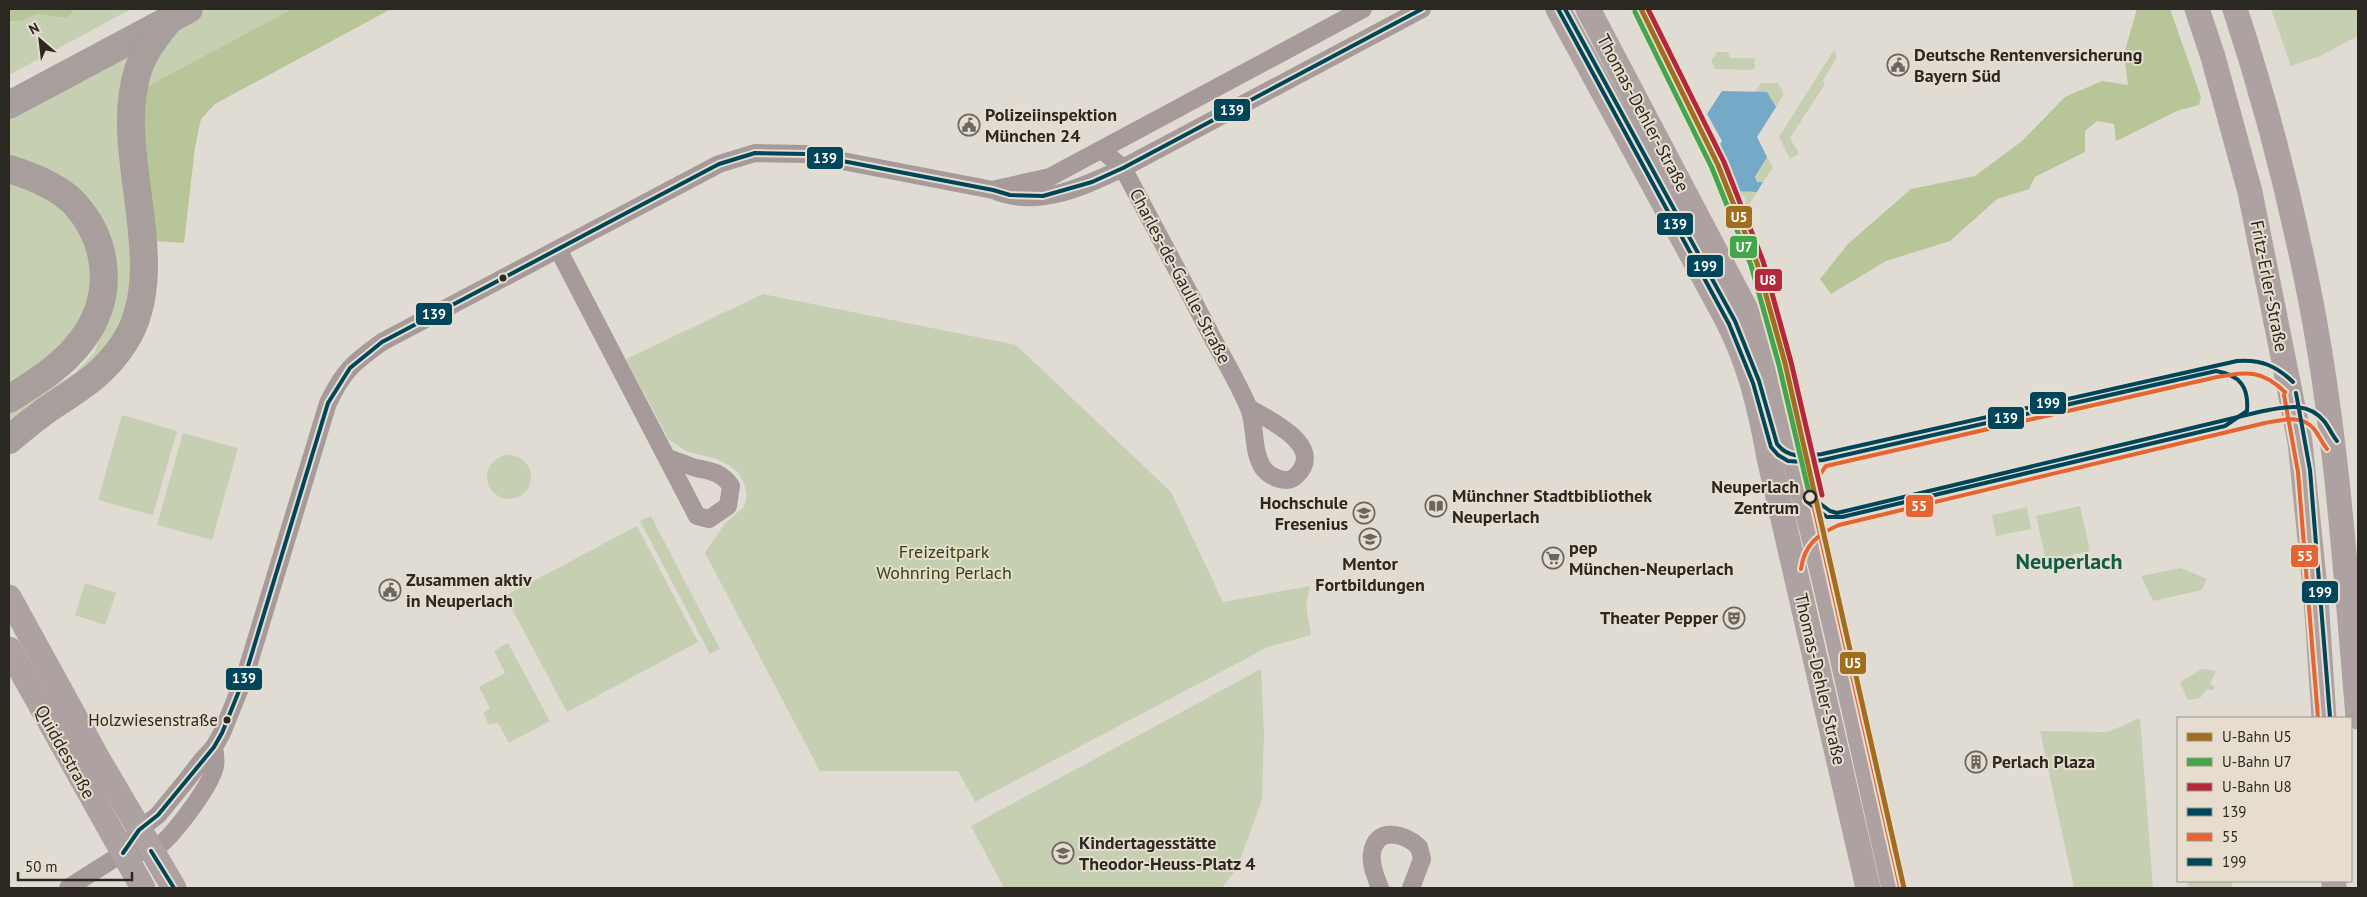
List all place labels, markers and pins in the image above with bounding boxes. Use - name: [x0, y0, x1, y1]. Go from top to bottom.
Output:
- place label: Deutsche Rentenversicherung Bayern Süd: [1914, 43, 2142, 87]
- public building icon: Deutsche Rentenversicherung Bayern Süd: [1886, 53, 1910, 77]
- place label: Polizeiinspektion München 24: [985, 103, 1117, 147]
- public building icon: Polizeiinspektion München 24: [957, 113, 981, 137]
- unlabelled marker: [498, 273, 508, 283]
- place label: Neuperlach Zentrum: [1711, 475, 1799, 519]
- place label: Münchner Stadtbibliothek Neuperlach: [1452, 484, 1652, 528]
- marker: Neuperlach Zentrum: [1803, 490, 1817, 504]
- place label: Hochschule Fresenius: [1260, 491, 1348, 535]
- library icon: Münchner Stadtbibliothek Neuperlach: [1424, 494, 1448, 518]
- school or university icon: Hochschule Fresenius: [1352, 501, 1376, 525]
- school or university icon: Mentor Fortbildungen: [1358, 527, 1382, 551]
- place label: pep München-Neuperlach: [1569, 536, 1734, 580]
- supermarket icon: pep München-Neuperlach: [1541, 546, 1565, 570]
- place label: Mentor Fortbildungen: [1315, 552, 1425, 596]
- place label: Zusammen aktiv in Neuperlach: [406, 568, 532, 612]
- public building icon: Zusammen aktiv in Neuperlach: [378, 578, 402, 602]
- place label: Theater Pepper: [1600, 606, 1719, 629]
- theatre icon: Theater Pepper: [1722, 606, 1746, 630]
- place label: Holzwiesenstraße: [88, 709, 218, 731]
- marker: Holzwiesenstraße: [222, 715, 232, 725]
- building icon: Perlach Plaza: [1964, 750, 1988, 774]
- place label: Perlach Plaza: [1992, 750, 2095, 773]
- place label: Kindertagesstätte Theodor-Heuss-Platz 4: [1079, 831, 1255, 875]
- school or university icon: Kindertagesstätte Theodor-Heuss-Platz 4: [1051, 841, 1075, 865]

